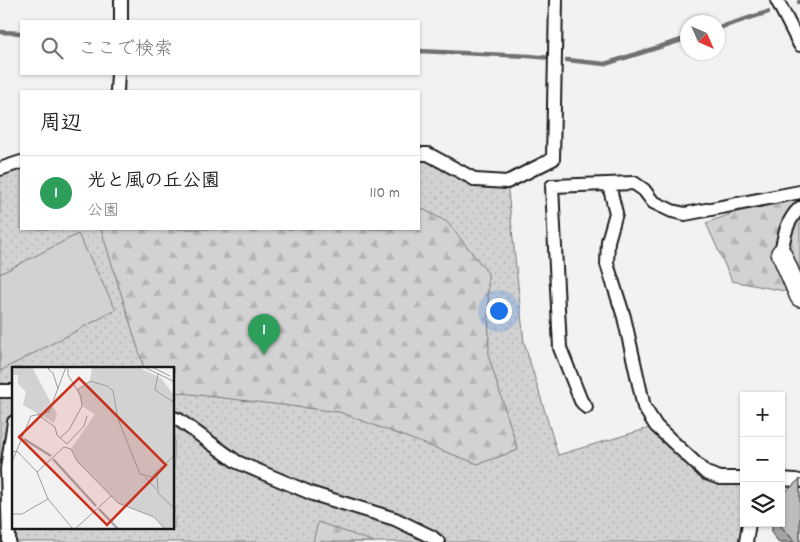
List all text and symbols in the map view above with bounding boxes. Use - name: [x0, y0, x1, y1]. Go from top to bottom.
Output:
- north arrow: [680, 15, 725, 60]
- search box: [20, 20, 420, 75]
- icon: search: [38, 34, 66, 62]
- text: ここで検索: [78, 37, 173, 64]
- text: 周辺: [40, 110, 82, 140]
- text: 光と風の丘公園: [87, 169, 220, 196]
- text: 1: [54, 182, 58, 205]
- text: 110 m: [370, 182, 400, 205]
- text: 公園: [87, 200, 119, 223]
- your location: [486, 298, 512, 324]
- pin: 1: [248, 314, 280, 355]
- inset map: [12, 367, 175, 530]
- map controls: [740, 392, 785, 527]
- button: +: [740, 392, 785, 437]
- button: −: [740, 437, 785, 482]
- button: layers: [740, 482, 785, 527]

